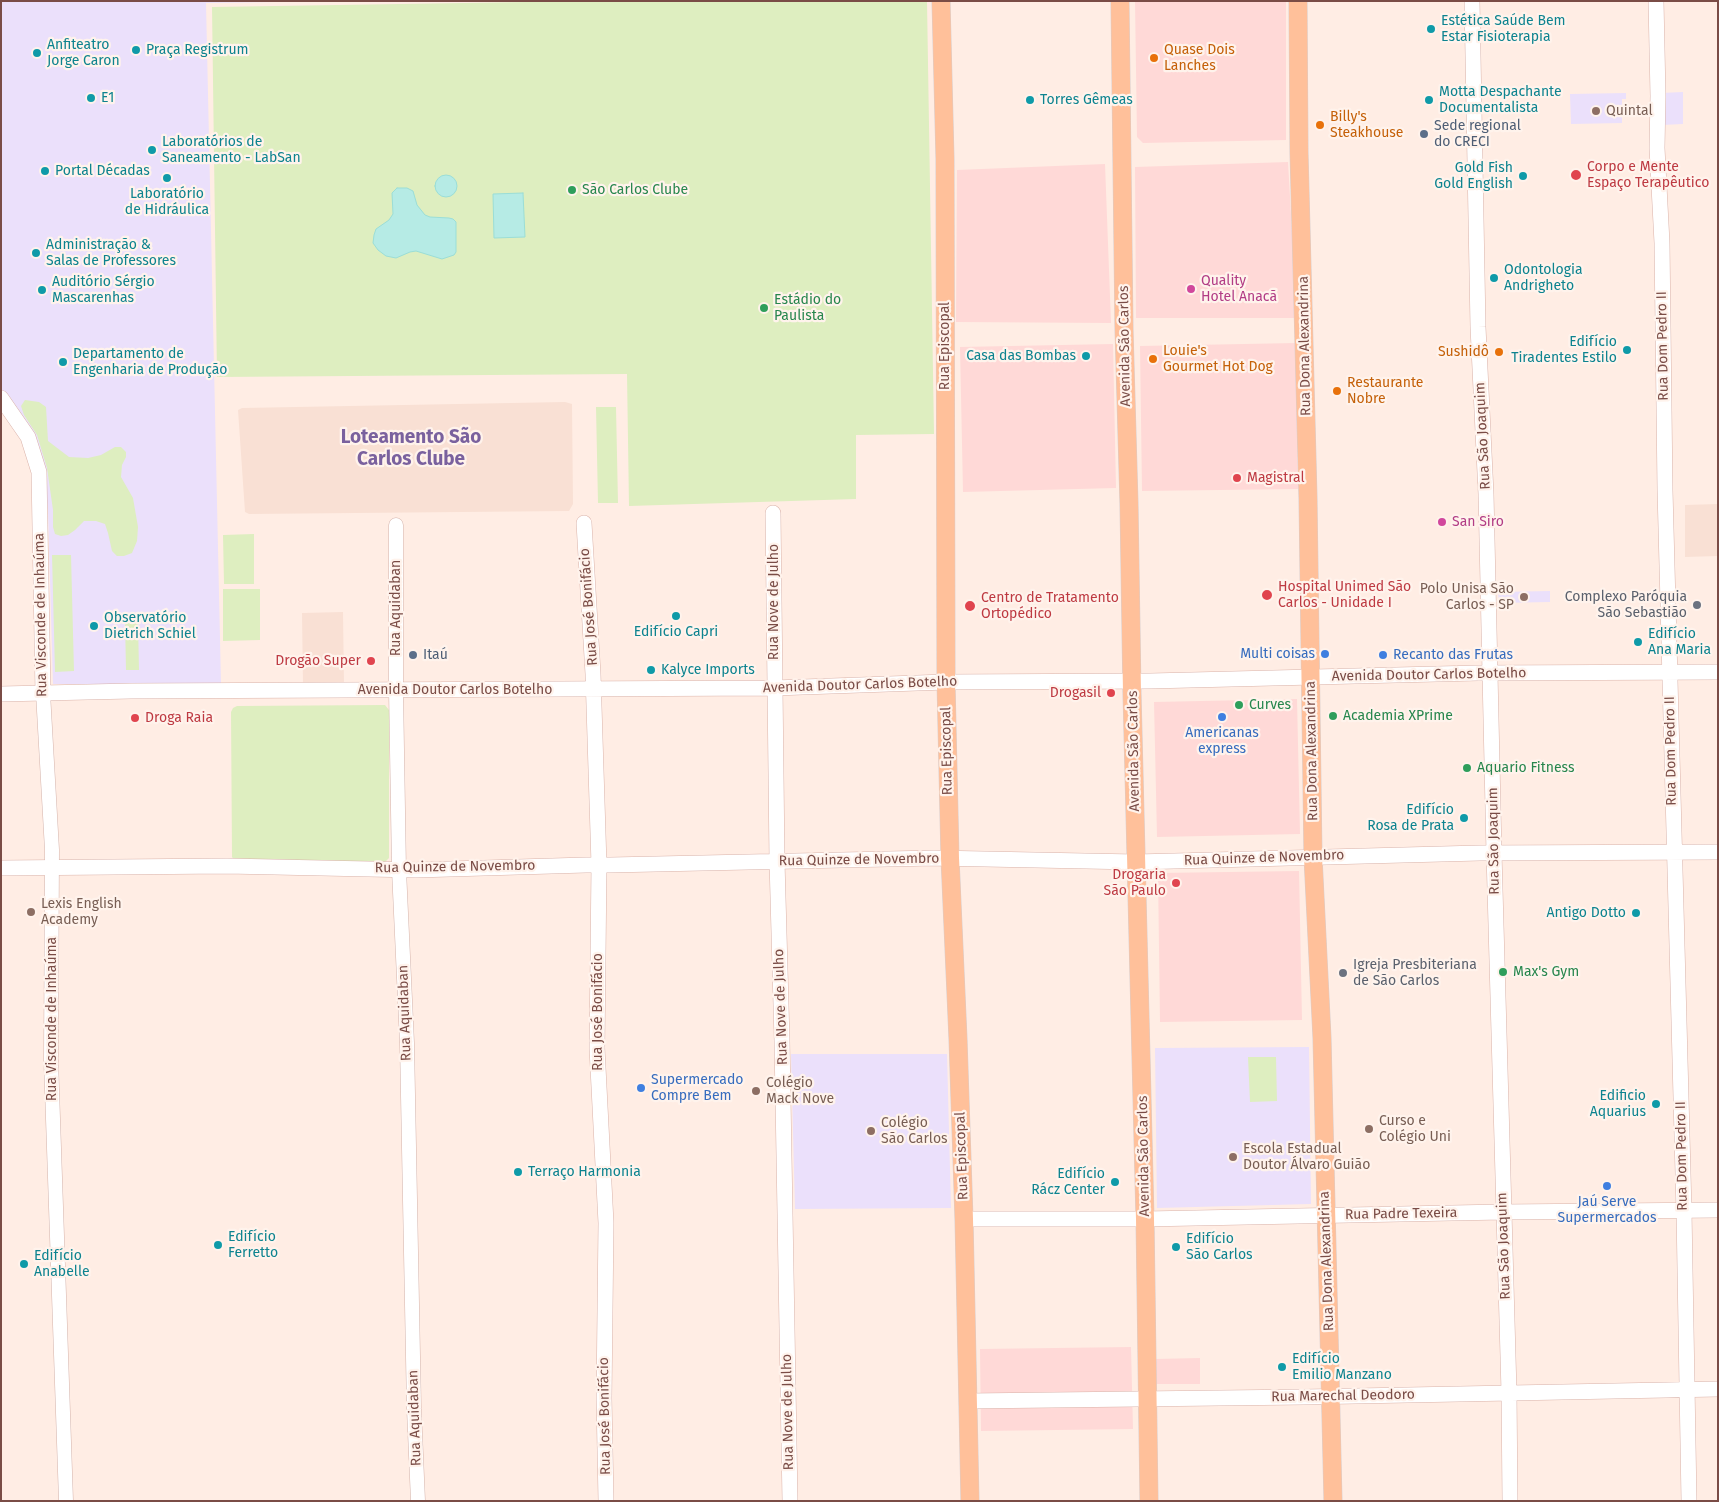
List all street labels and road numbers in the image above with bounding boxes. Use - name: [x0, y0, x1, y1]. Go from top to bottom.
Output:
- street label: Rua Dona Alexandrina: [1295, 276, 1315, 416]
- street label: Avenida São Carlos: [1116, 285, 1134, 407]
- street label: Rua Dom Pedro II: [1654, 291, 1672, 401]
- street label: Rua Episcopal: [937, 302, 953, 390]
- street label: Rua São Joaquim: [1472, 382, 1494, 490]
- street label: Rua Visconde de Inhaúma: [31, 533, 51, 697]
- street label: Rua Nove de Julho: [766, 544, 782, 660]
- street label: Rua José Bonifácio: [577, 548, 601, 666]
- street label: Rua Aquidaban: [388, 560, 404, 656]
- street label: Avenida Doutor Carlos Botelho: [1332, 665, 1526, 685]
- street label: Avenida Doutor Carlos Botelho: [762, 673, 958, 697]
- street label: Rua Dona Alexandrina: [1302, 681, 1322, 821]
- street label: Avenida Doutor Carlos Botelho: [358, 682, 552, 698]
- street label: Avenida São Carlos: [1125, 690, 1143, 812]
- street label: Rua Dom Pedro II: [1662, 696, 1680, 806]
- street label: Rua Episcopal: [938, 707, 956, 795]
- street label: Rua São Joaquim: [1485, 787, 1503, 895]
- street label: Rua Quinze de Novembro: [1183, 847, 1345, 869]
- street label: Rua Quinze de Novembro: [779, 850, 939, 870]
- street label: Rua Quinze de Novembro: [375, 857, 535, 877]
- street label: Rua Visconde de Inhaúma: [44, 937, 60, 1101]
- street label: Rua Nove de Julho: [771, 949, 791, 1065]
- street label: Rua José Bonifácio: [590, 953, 606, 1071]
- street label: Rua Aquidaban: [395, 965, 415, 1061]
- street label: Avenida São Carlos: [1135, 1095, 1153, 1217]
- street label: Rua Dom Pedro II: [1673, 1101, 1691, 1211]
- street label: Rua Episcopal: [952, 1112, 972, 1200]
- street label: Rua Dona Alexandrina: [1316, 1191, 1338, 1331]
- street label: Rua São Joaquim: [1494, 1192, 1514, 1300]
- street label: Rua Padre Texeira: [1345, 1205, 1457, 1223]
- street label: Rua Nove de Julho: [779, 1354, 797, 1470]
- street label: Rua José Bonifácio: [596, 1357, 614, 1475]
- street label: Rua Aquidaban: [405, 1370, 425, 1466]
- street label: Rua Marechal Deodoro: [1271, 1386, 1415, 1406]

